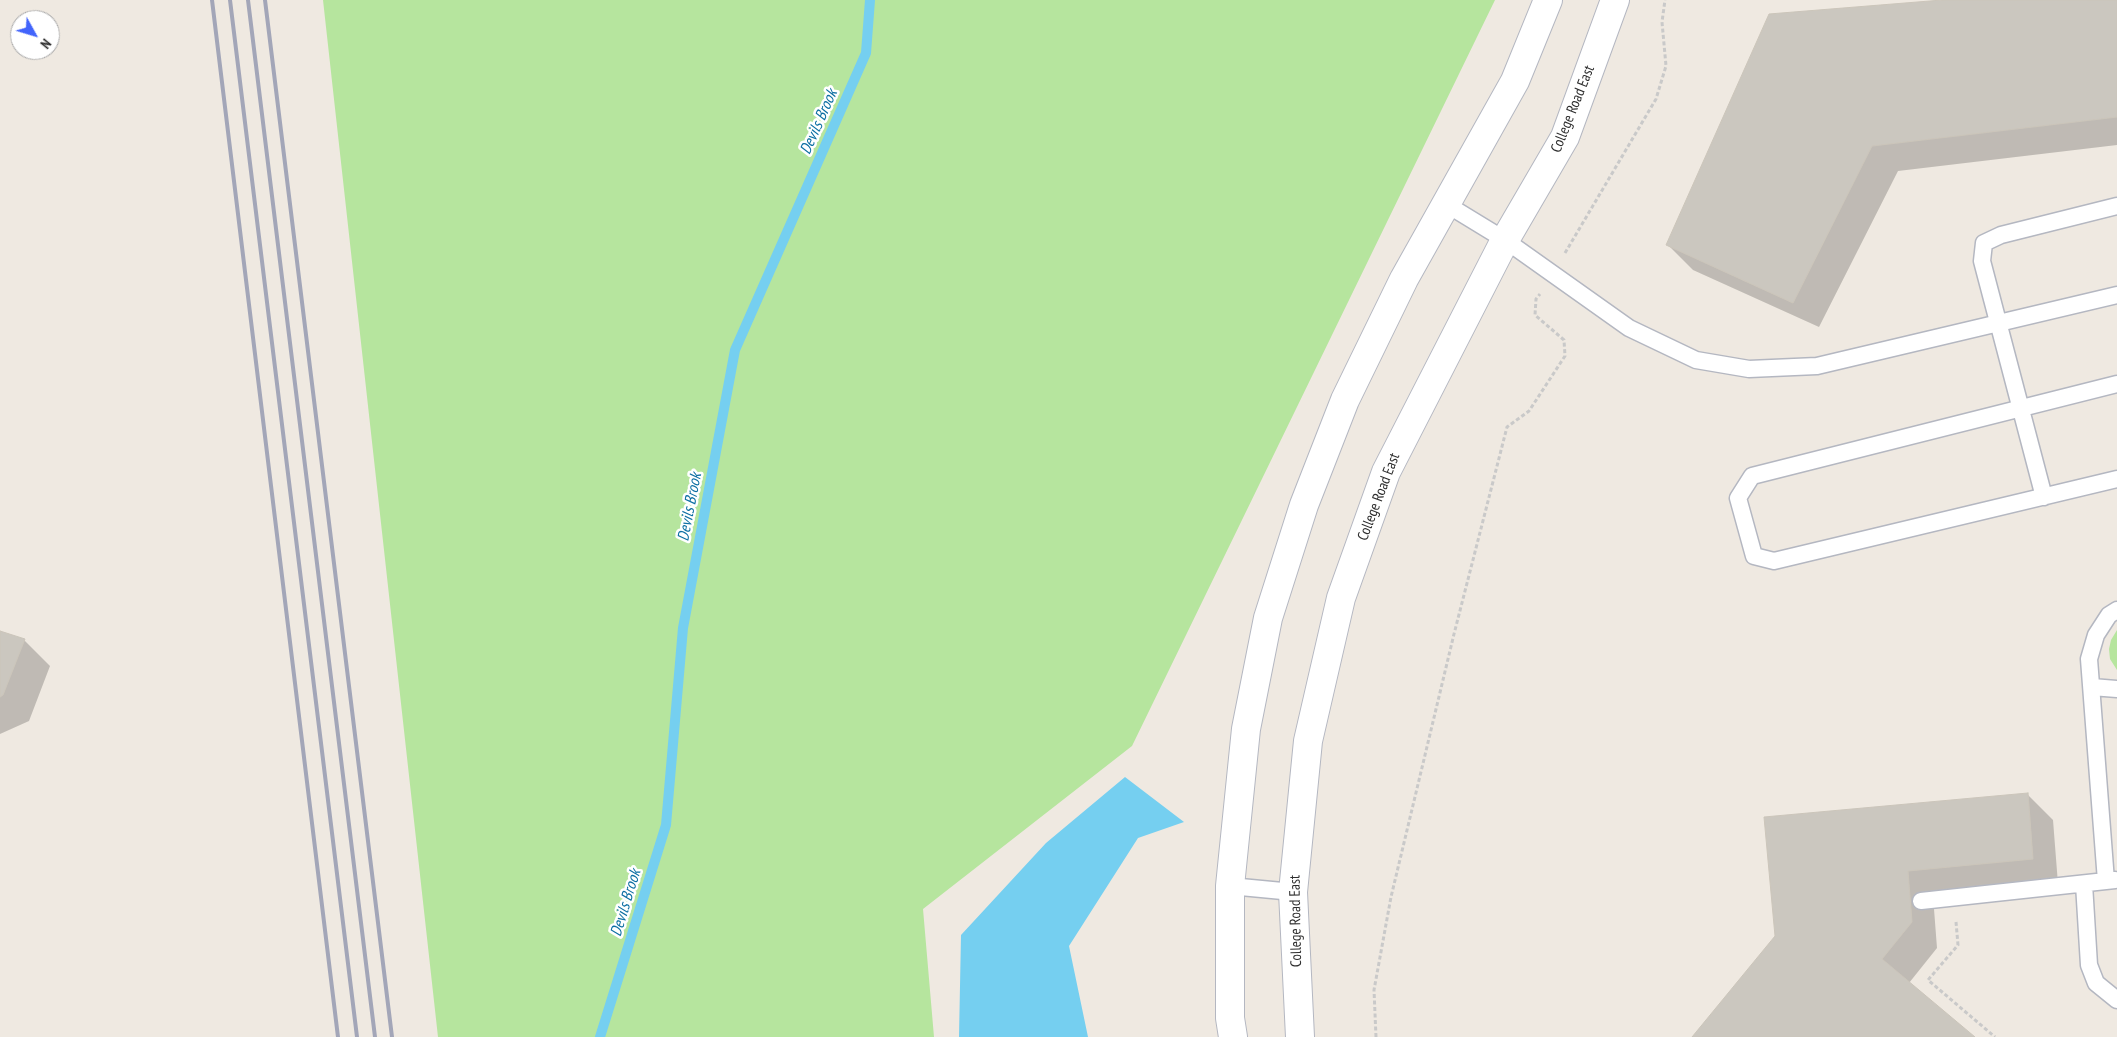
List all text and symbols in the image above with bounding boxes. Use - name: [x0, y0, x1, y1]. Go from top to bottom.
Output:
- north arrow: [10, 10, 60, 60]
- text: N: [37, 35, 55, 52]
- street label: College Road East: [1547, 63, 1599, 155]
- water label: Devils Brook: [796, 87, 842, 157]
- street label: College Road East: [1354, 451, 1404, 543]
- water label: Devils Brook: [674, 471, 706, 543]
- water label: Devils Brook: [607, 867, 645, 939]
- street label: College Road East: [1286, 875, 1306, 967]

